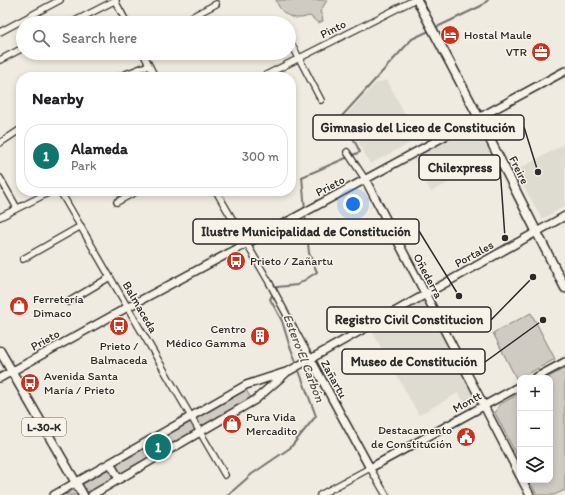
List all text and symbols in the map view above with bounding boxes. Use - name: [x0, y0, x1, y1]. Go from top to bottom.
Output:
- search box: [16, 16, 296, 60]
- street label: Pinto: [318, 17, 348, 41]
- hotel icon: Hostal Maule: [439, 24, 461, 46]
- icon: search: [30, 27, 52, 49]
- place label: Hostal Maule: [464, 28, 532, 42]
- text: Search here: [62, 29, 137, 47]
- office icon: VTR: [530, 41, 552, 63]
- place label: VTR: [506, 45, 527, 59]
- text: Nearby: [32, 88, 84, 108]
- callout: Gimnasio del Liceo de Constitución: [313, 115, 524, 140]
- text: Gimnasio del Liceo de Constitución: [321, 120, 516, 135]
- text: Alameda: [71, 140, 128, 158]
- text: 1: [43, 149, 49, 164]
- text: 300 m: [242, 149, 279, 164]
- street label: Freire: [506, 153, 532, 187]
- callout: Chilexpress: [419, 155, 500, 180]
- text: Park: [71, 158, 97, 173]
- text: Chilexpress: [428, 160, 493, 176]
- street label: Prieto: [313, 173, 347, 199]
- your location: [343, 194, 363, 214]
- callout: Ilustre Municipalidad de Constitución: [193, 219, 419, 244]
- text: Ilustre Municipalidad de Constitución: [201, 224, 412, 240]
- street label: Portales: [452, 238, 496, 270]
- bus stop icon: Prieto / Zañartu: [225, 250, 247, 272]
- street label: Oñederra: [410, 251, 446, 302]
- place label: Prieto / Zañartu: [250, 254, 333, 268]
- street label: Balmaceda: [120, 279, 161, 336]
- place label: Ferretería Dimaco: [33, 292, 85, 320]
- shop icon: Ferretería Dimaco: [8, 295, 30, 317]
- callout: Registro Civil Constitucion: [327, 307, 491, 332]
- water label: Estero El Carbón: [280, 312, 328, 405]
- text: Registro Civil Constitucion: [335, 312, 484, 328]
- bus stop icon: Prieto / Balmaceda: [108, 315, 130, 337]
- place label: Centro Médico Gamma: [166, 322, 247, 350]
- building icon: Centro Médico Gamma: [249, 325, 271, 347]
- street label: Prieto: [28, 326, 62, 354]
- place label: Prieto / Balmaceda: [90, 339, 148, 367]
- callout: Museo de Constitución: [342, 349, 485, 374]
- text: Museo de Constitución: [351, 354, 478, 369]
- street label: Zañartu: [318, 357, 350, 401]
- place label: Avenida Santa María / Prieto: [44, 369, 118, 397]
- bus stop icon: Avenida Santa María / Prieto: [19, 372, 41, 394]
- map controls: [517, 375, 553, 483]
- button: +: [517, 375, 553, 411]
- street label: Montt: [450, 388, 484, 416]
- place label: Pura Vida Mercadito: [246, 410, 298, 438]
- button: −: [517, 411, 553, 447]
- shop icon: Pura Vida Mercadito: [221, 413, 243, 435]
- road number: L-30-K: [22, 418, 66, 436]
- place label: Destacamento de Constitución: [371, 423, 452, 451]
- public building icon: Destacamento de Constitución: [455, 426, 477, 448]
- pin: 1: [145, 432, 171, 462]
- button: layers: [517, 447, 553, 483]

